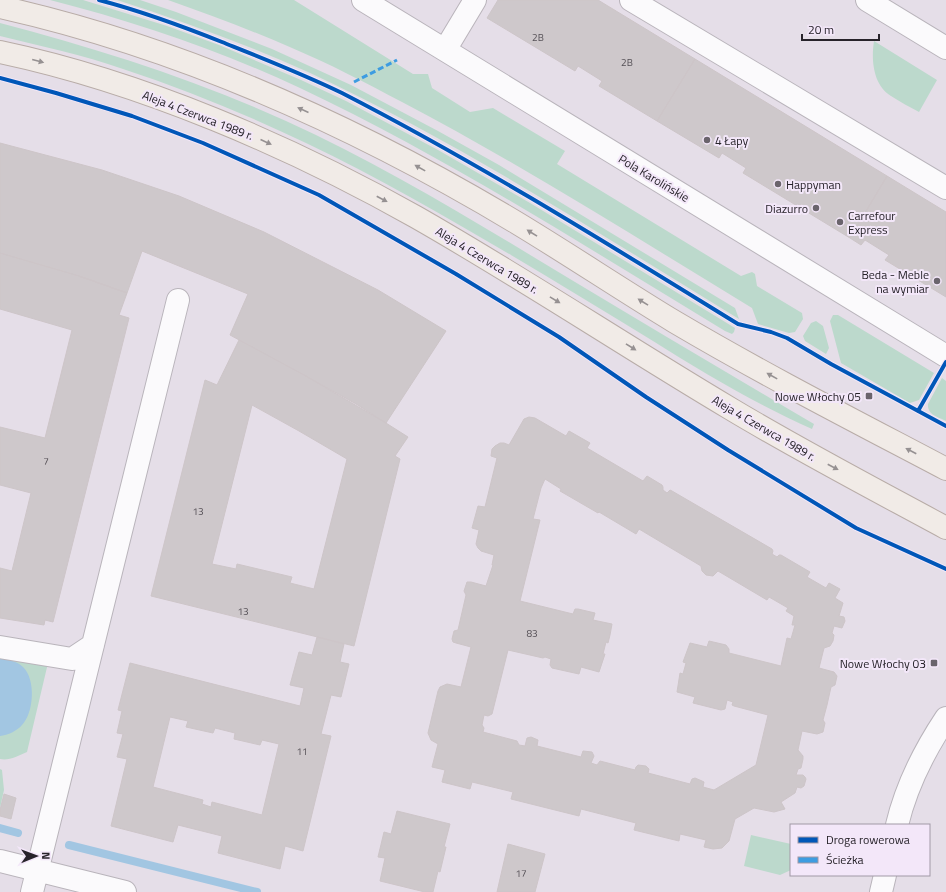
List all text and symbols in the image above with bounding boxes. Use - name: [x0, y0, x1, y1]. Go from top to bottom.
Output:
- scale bar: [802, 16, 879, 42]
- text: 20 m: [808, 20, 834, 39]
- house number: 2B: [532, 30, 544, 45]
- house number: 2B: [621, 55, 633, 70]
- one-way arrow: [32, 58, 44, 64]
- street label: Aleja 4 Czerwca 1989 r.: [140, 85, 256, 145]
- one-way arrow: [298, 107, 309, 113]
- place label: 4 Łapy: [715, 131, 748, 150]
- marker: 4 Łapy: [702, 135, 712, 145]
- one-way arrow: [260, 139, 271, 145]
- street label: Pola Karolińskie: [615, 149, 693, 207]
- one-way arrow: [414, 165, 425, 172]
- place label: Happyman: [786, 175, 841, 194]
- marker: Happyman: [773, 179, 783, 189]
- one-way arrow: [376, 196, 388, 203]
- place label: Diazurro: [765, 199, 808, 218]
- marker: Diazurro: [811, 203, 821, 213]
- place label: Carrefour Express: [848, 206, 896, 239]
- marker: Carrefour Express: [835, 217, 845, 227]
- street label: Aleja 4 Czerwca 1989 r.: [432, 222, 542, 298]
- one-way arrow: [527, 229, 537, 237]
- place label: Beda - Meble na wymiar: [861, 265, 929, 298]
- marker: Beda - Meble na wymiar: [932, 276, 942, 286]
- one-way arrow: [549, 297, 561, 304]
- one-way arrow: [637, 298, 649, 305]
- one-way arrow: [626, 343, 636, 351]
- one-way arrow: [766, 372, 778, 379]
- place label: Nowe Włochy 05: [775, 387, 861, 406]
- street label: Aleja 4 Czerwca 1989 r.: [708, 390, 820, 466]
- marker: Nowe Włochy 05: [864, 391, 874, 401]
- one-way arrow: [906, 447, 917, 454]
- house number: 7: [43, 454, 49, 469]
- one-way arrow: [827, 464, 839, 471]
- house number: 13: [192, 504, 204, 519]
- house number: 13: [237, 604, 249, 619]
- house number: 83: [526, 626, 538, 641]
- place label: Nowe Włochy 03: [840, 654, 926, 673]
- marker: Nowe Włochy 03: [929, 658, 939, 668]
- house number: 11: [296, 744, 308, 759]
- legend: [790, 824, 930, 876]
- text: Droga rowerowa: [826, 830, 910, 849]
- north arrow: [16, 836, 56, 876]
- text: Ścieżka: [826, 850, 864, 869]
- text: N: [38, 852, 54, 860]
- house number: 17: [515, 866, 527, 881]

